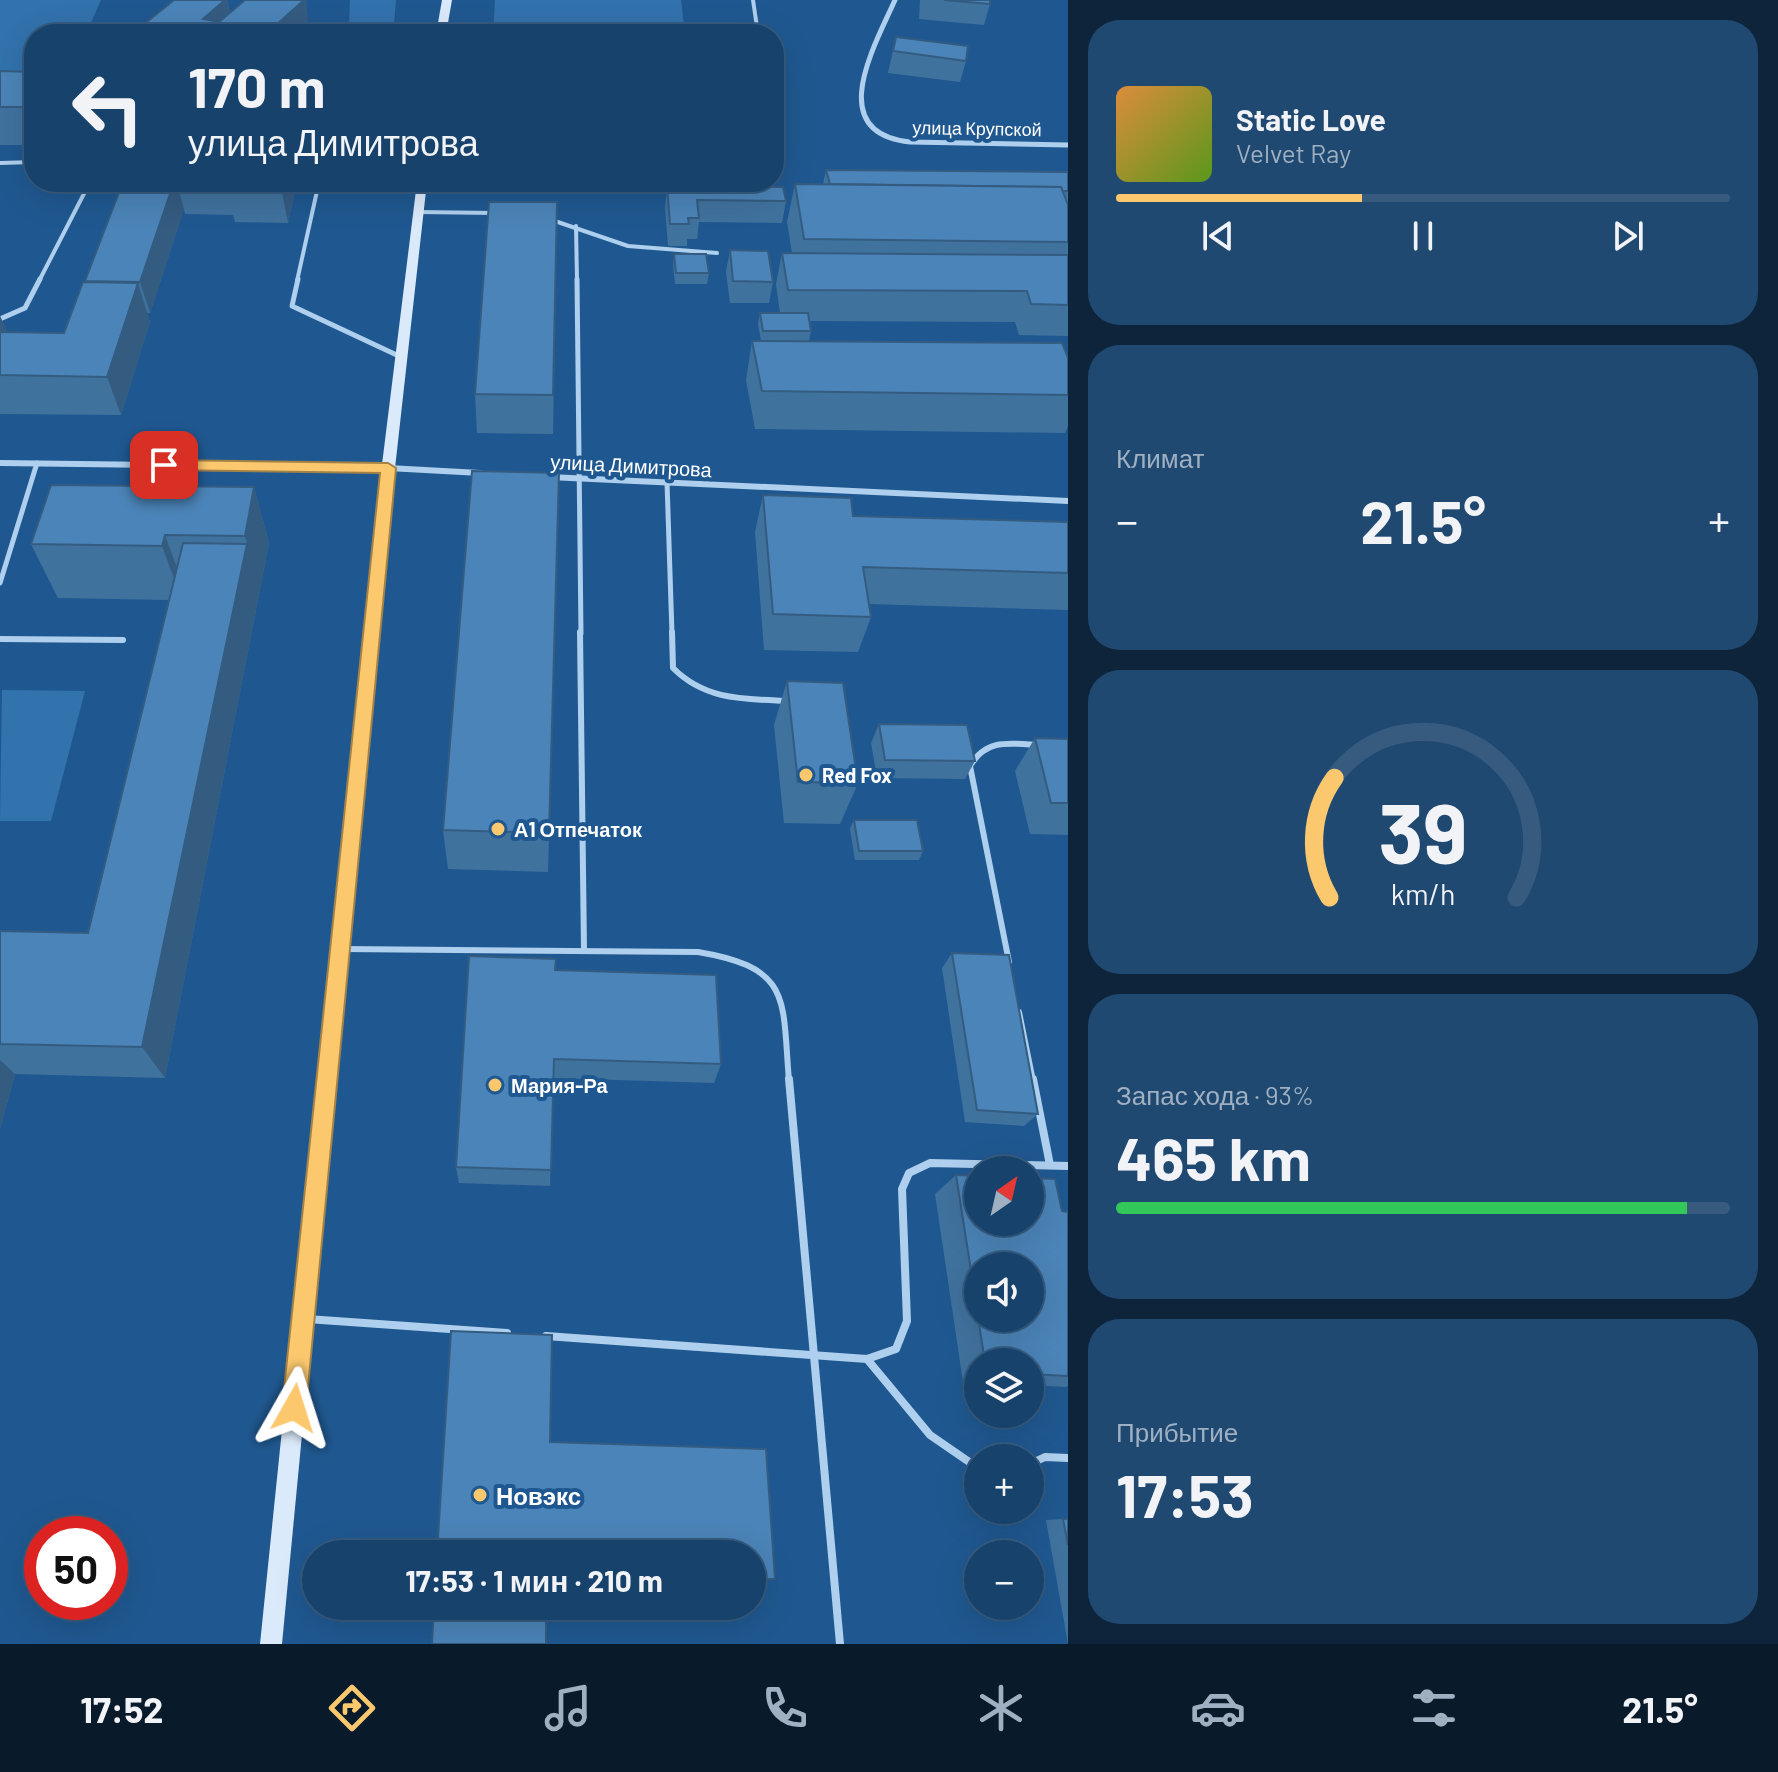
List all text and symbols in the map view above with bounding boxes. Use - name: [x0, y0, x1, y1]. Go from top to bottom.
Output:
- text: 170 m: [188, 52, 325, 119]
- icon: left: [56, 56, 160, 160]
- text: Static Love: [1236, 101, 1386, 137]
- street label: улица Крупской: [912, 116, 1042, 140]
- text: улица Димитрова: [188, 120, 479, 163]
- text: Velvet Ray: [1236, 137, 1351, 168]
- icon: previous: [1196, 214, 1240, 258]
- icon: pause: [1401, 214, 1445, 258]
- icon: next: [1606, 214, 1650, 258]
- pin: [130, 431, 198, 499]
- text: Климат: [1116, 442, 1205, 473]
- icon: arrive: [142, 443, 186, 487]
- street label: улица Димитрова: [550, 449, 713, 481]
- text: 21.5°: [1360, 484, 1486, 556]
- text: −: [1116, 493, 1138, 546]
- text: +: [1708, 493, 1730, 546]
- place label: Red Fox: [822, 763, 892, 787]
- marker: Red Fox: [797, 766, 815, 784]
- text: 39: [1378, 781, 1468, 881]
- place label: А1 Отпечаток: [514, 817, 643, 841]
- marker: А1 Отпечаток: [489, 820, 507, 838]
- text: km/h: [1391, 876, 1455, 911]
- place label: Мария-Ра: [511, 1073, 608, 1097]
- marker: Мария-Ра: [486, 1076, 504, 1094]
- text: Запас хода · 93%: [1116, 1079, 1314, 1110]
- text: 465 km: [1116, 1121, 1311, 1193]
- north arrow: [964, 1156, 1044, 1236]
- map controls: [964, 1156, 1044, 1620]
- button: sound: [964, 1252, 1044, 1332]
- button: layers: [964, 1348, 1044, 1428]
- position arrow: [252, 1366, 336, 1450]
- text: Прибытие: [1116, 1416, 1238, 1447]
- button: +: [964, 1444, 1044, 1524]
- text: 17:53: [1116, 1458, 1254, 1530]
- place label: Новэкс: [496, 1481, 581, 1510]
- marker: Новэкс: [471, 1486, 489, 1504]
- speed limit sign: 50: [24, 1516, 128, 1620]
- button: −: [964, 1540, 1044, 1620]
- text: 17:53 · 1 мин · 210 m: [405, 1562, 663, 1598]
- icon: directions: [324, 1680, 380, 1736]
- icon: music: [540, 1680, 596, 1736]
- icon: phone: [757, 1680, 813, 1736]
- icon: climate: [973, 1680, 1029, 1736]
- icon: car: [1190, 1680, 1246, 1736]
- icon: filters: [1406, 1680, 1462, 1736]
- text: 17:52: [80, 1687, 163, 1730]
- text: 21.5°: [1622, 1687, 1698, 1730]

